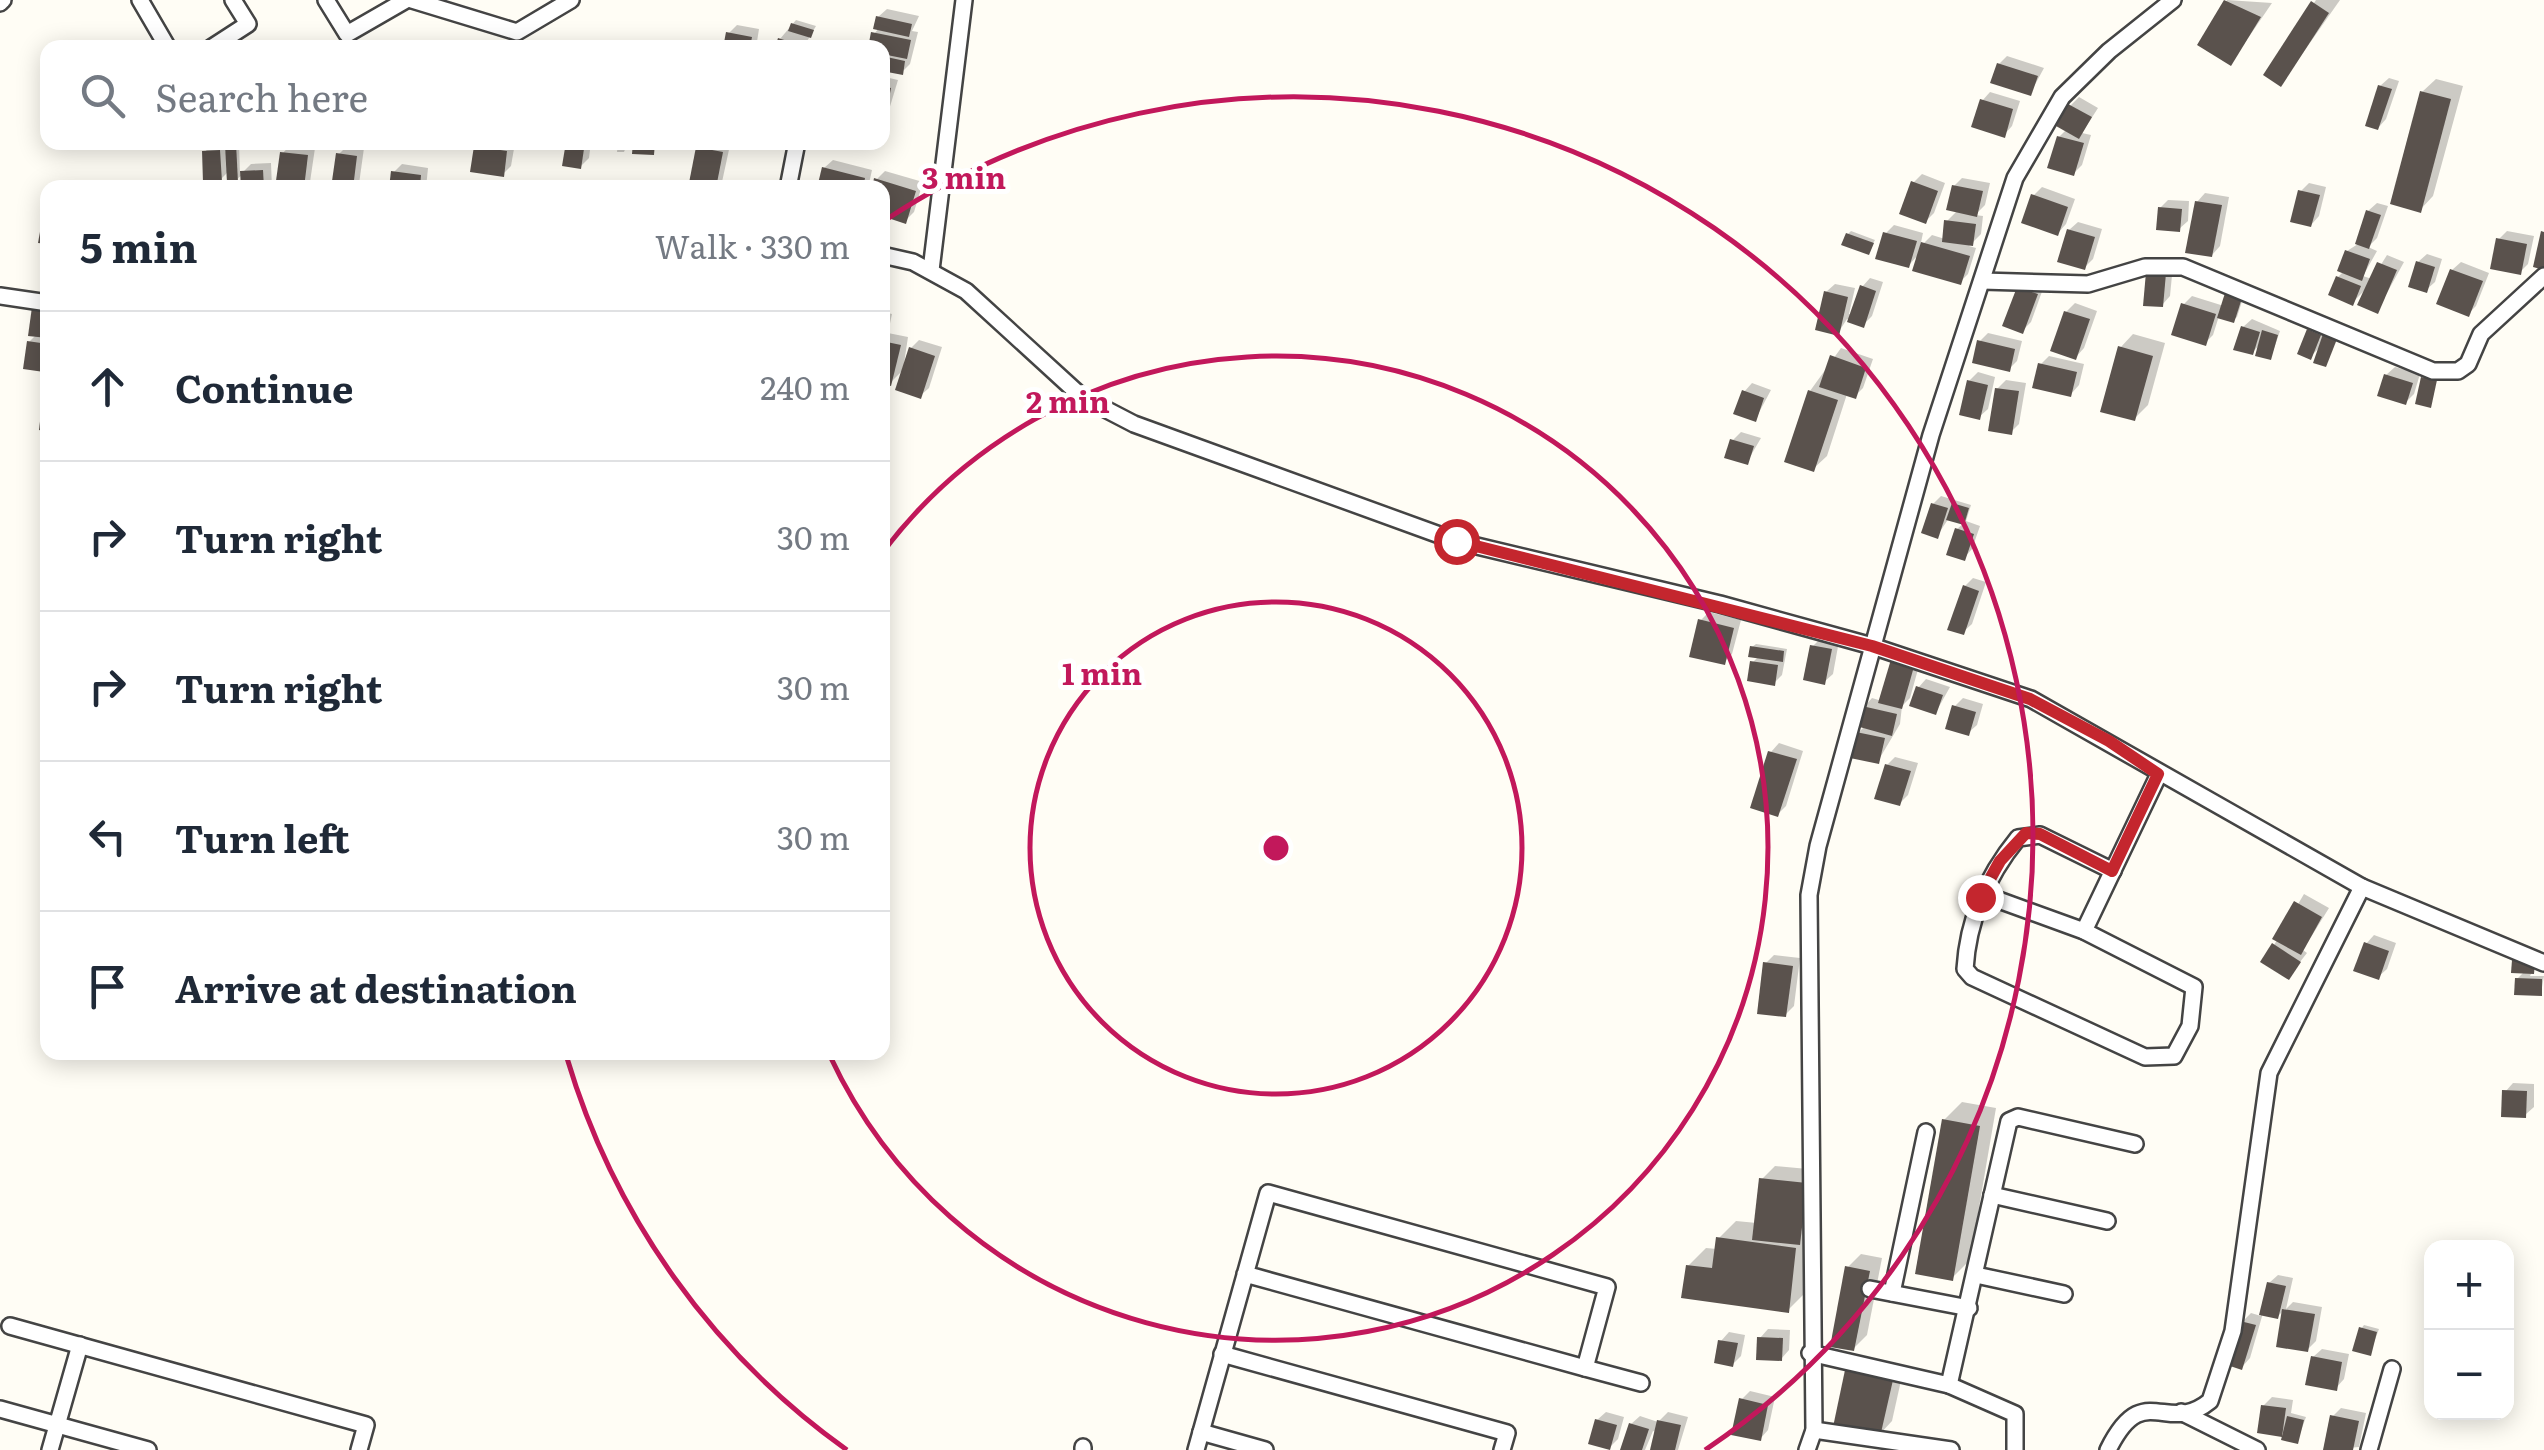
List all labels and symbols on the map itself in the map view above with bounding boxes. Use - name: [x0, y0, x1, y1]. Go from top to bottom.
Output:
- text: 3 min: [922, 154, 1006, 198]
- text: 2 min: [1026, 378, 1110, 422]
- route start: [1434, 519, 1480, 565]
- text: 1 min: [1062, 650, 1142, 694]
- centre of rings: [1258, 830, 1294, 866]
- route end: [1958, 875, 2004, 921]

